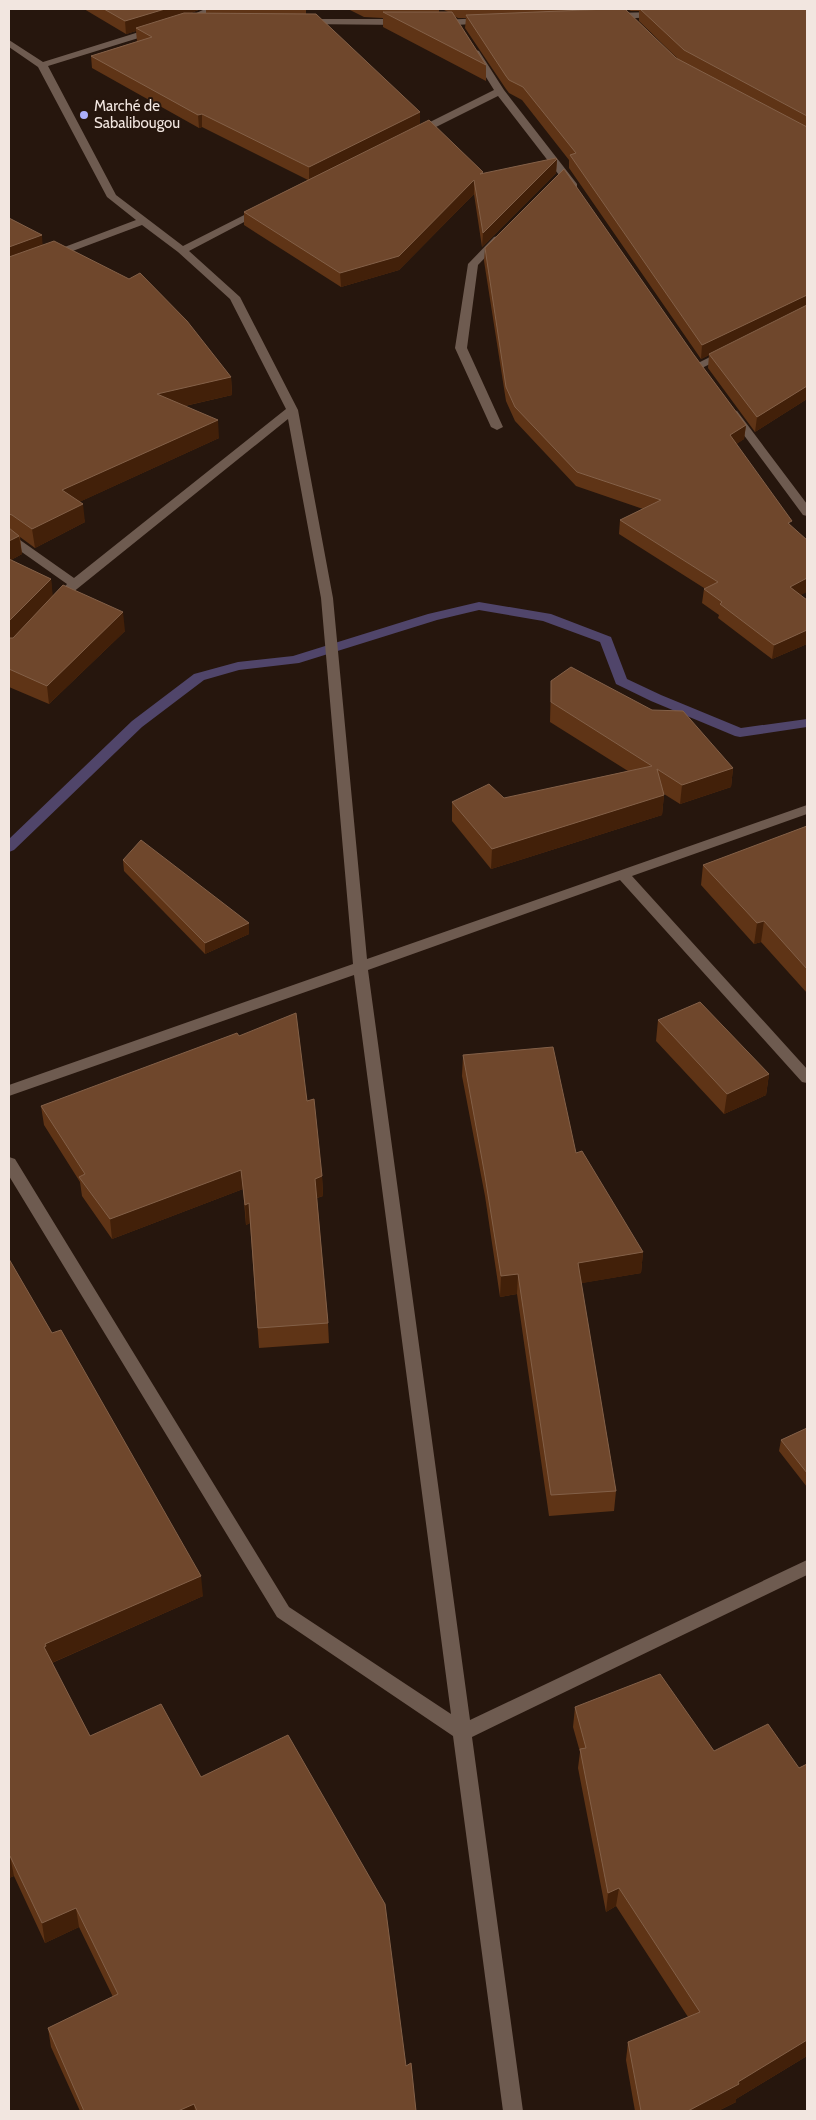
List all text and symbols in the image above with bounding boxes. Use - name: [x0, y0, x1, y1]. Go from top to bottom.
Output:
- place label: Marché de Sabalibougou: [94, 97, 180, 132]
- marker: Marché de Sabalibougou: [78, 109, 90, 121]

